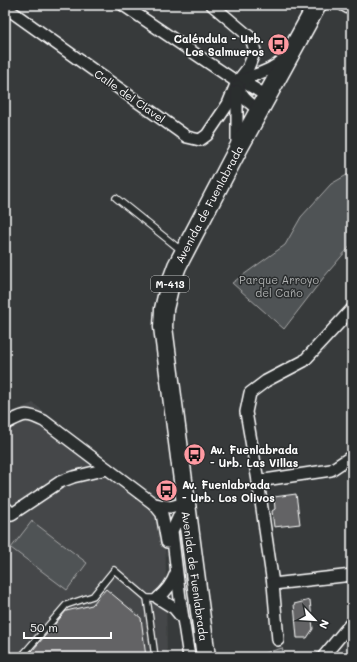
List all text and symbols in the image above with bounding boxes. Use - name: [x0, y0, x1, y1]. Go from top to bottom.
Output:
- place label: Caléndula - Urb. Los Salmueros: [174, 31, 264, 59]
- bus stop icon: Caléndula - Urb. Los Salmueros: [266, 31, 292, 57]
- street label: Calle del Clavel: [92, 66, 168, 126]
- street label: Avenida de Fuenlabrada: [172, 142, 246, 265]
- park label: Parque Arroyo del Caño: [239, 272, 319, 300]
- road number: M-413: [151, 276, 189, 292]
- bus stop icon: Av. Fuenlabrada - Urb. Las Villas: [181, 442, 207, 468]
- place label: Av. Fuenlabrada - Urb. Las Villas: [210, 442, 299, 470]
- bus stop icon: Av. Fuenlabrada - Urb. Los Olivos: [153, 477, 179, 503]
- place label: Av. Fuenlabrada - Urb. Los Olivos: [182, 477, 275, 505]
- street label: Avenida de Fuenlabrada: [178, 510, 212, 642]
- north arrow: [295, 600, 335, 640]
- scale bar: [24, 614, 111, 640]
- text: N: [316, 617, 333, 631]
- text: 50 m: [30, 619, 58, 635]

